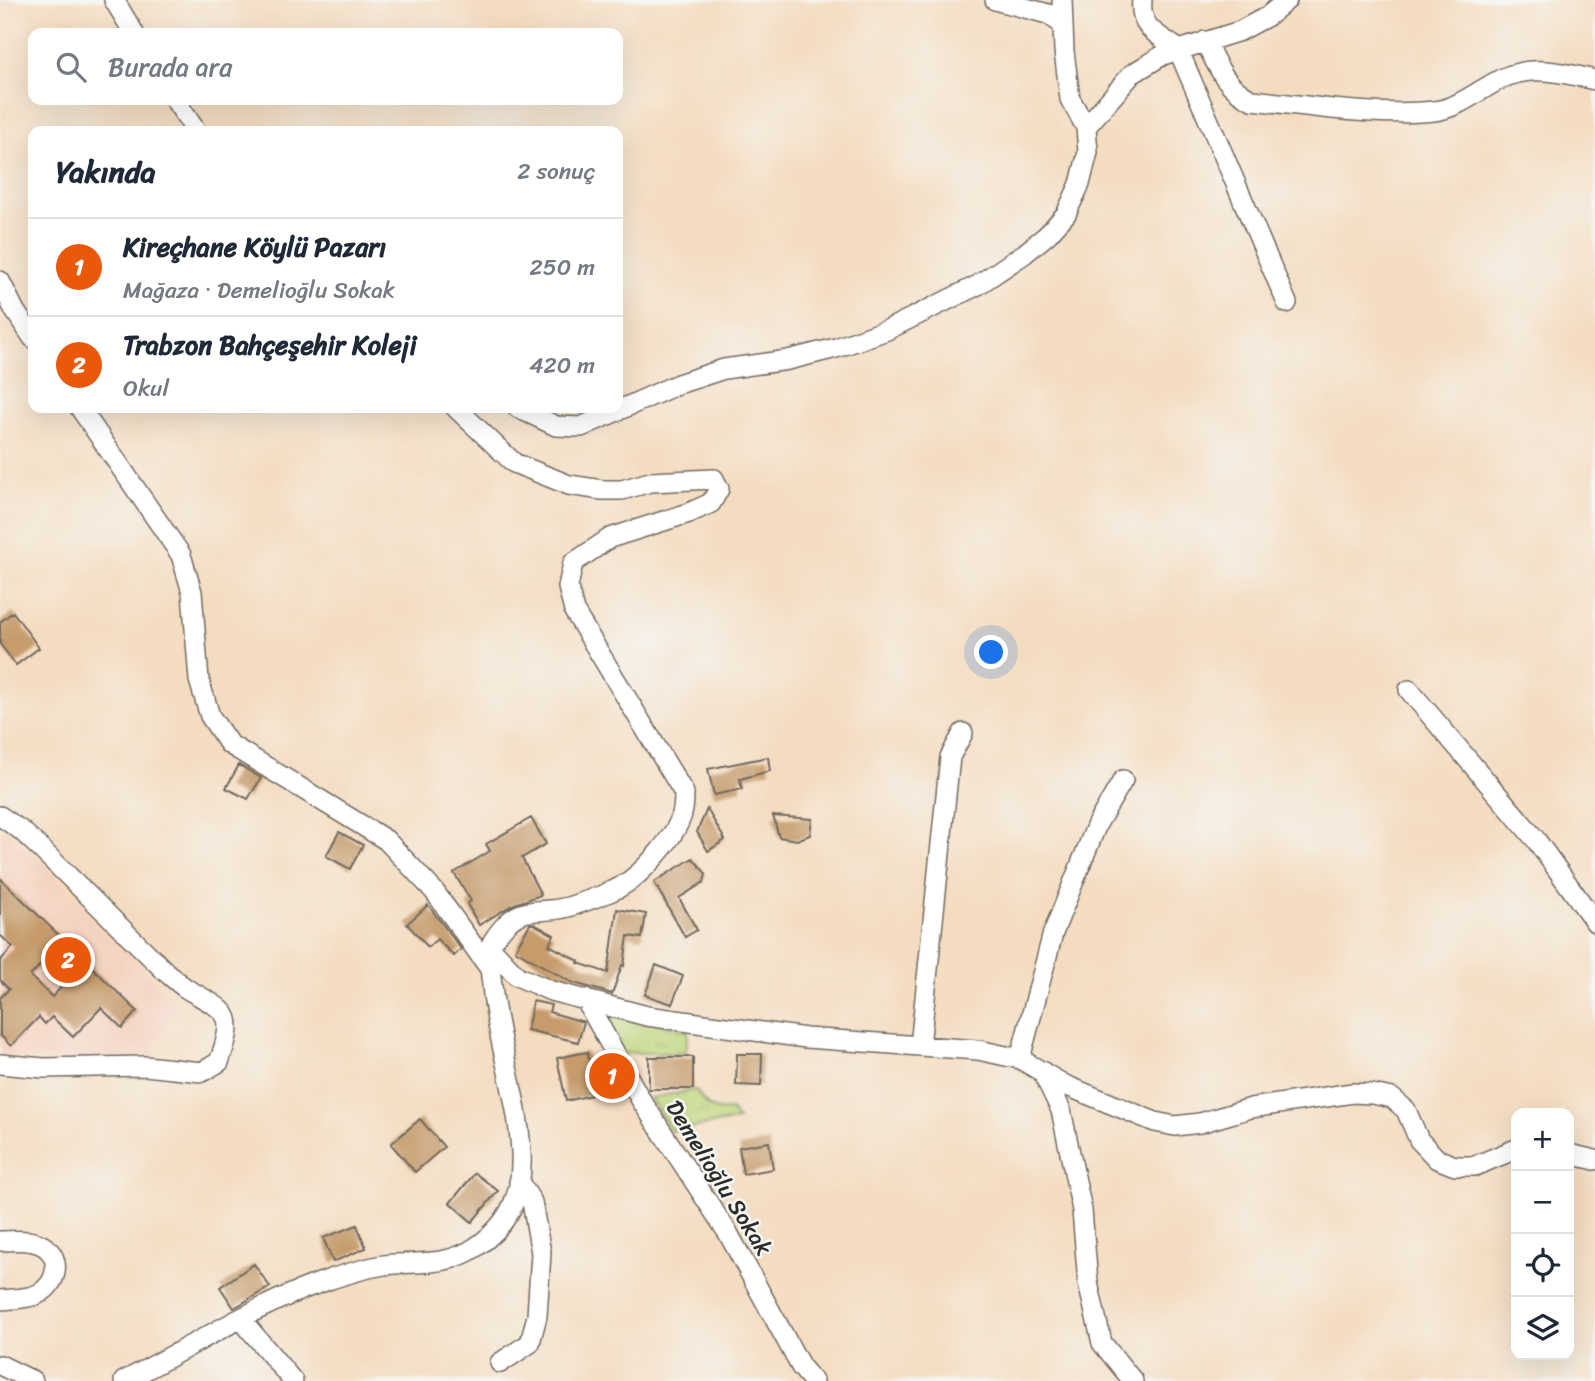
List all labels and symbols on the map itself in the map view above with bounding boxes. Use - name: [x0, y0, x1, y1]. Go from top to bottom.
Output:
- your location: [974, 635, 1008, 669]
- pin: 2: [45, 934, 91, 986]
- pin: 1: [589, 1050, 635, 1102]
- street label: Demelioğlu Sokak: [654, 1092, 784, 1264]

